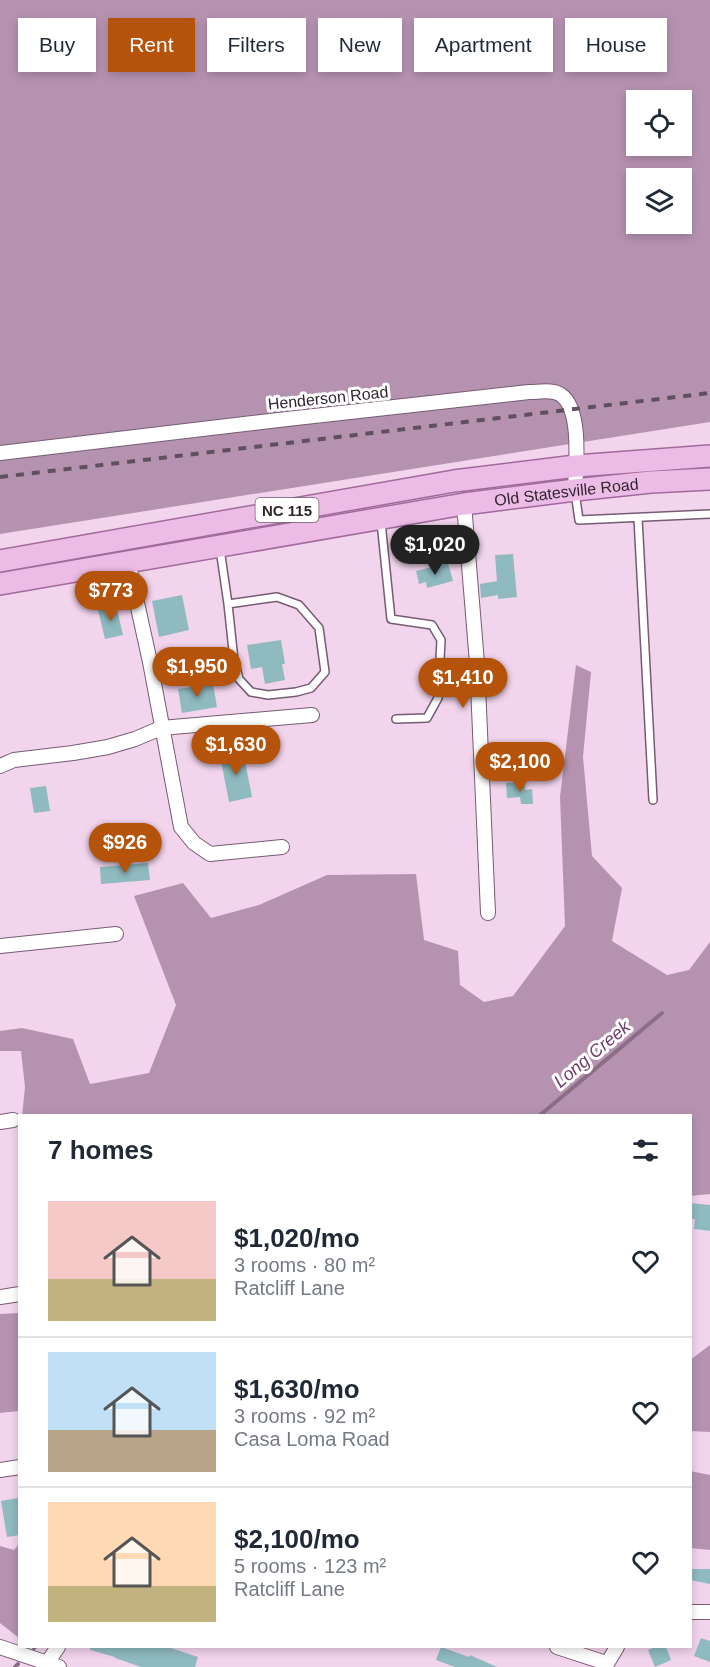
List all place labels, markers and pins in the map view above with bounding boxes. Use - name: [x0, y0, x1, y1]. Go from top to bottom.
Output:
- pin: $1,020: [386, 525, 484, 576]
- pin: $773: [75, 571, 147, 622]
- pin: $1,950: [148, 647, 246, 698]
- pin: $1,410: [414, 658, 512, 709]
- pin: $1,630: [187, 725, 285, 776]
- pin: $2,100: [471, 742, 569, 793]
- pin: $926: [89, 823, 161, 874]

